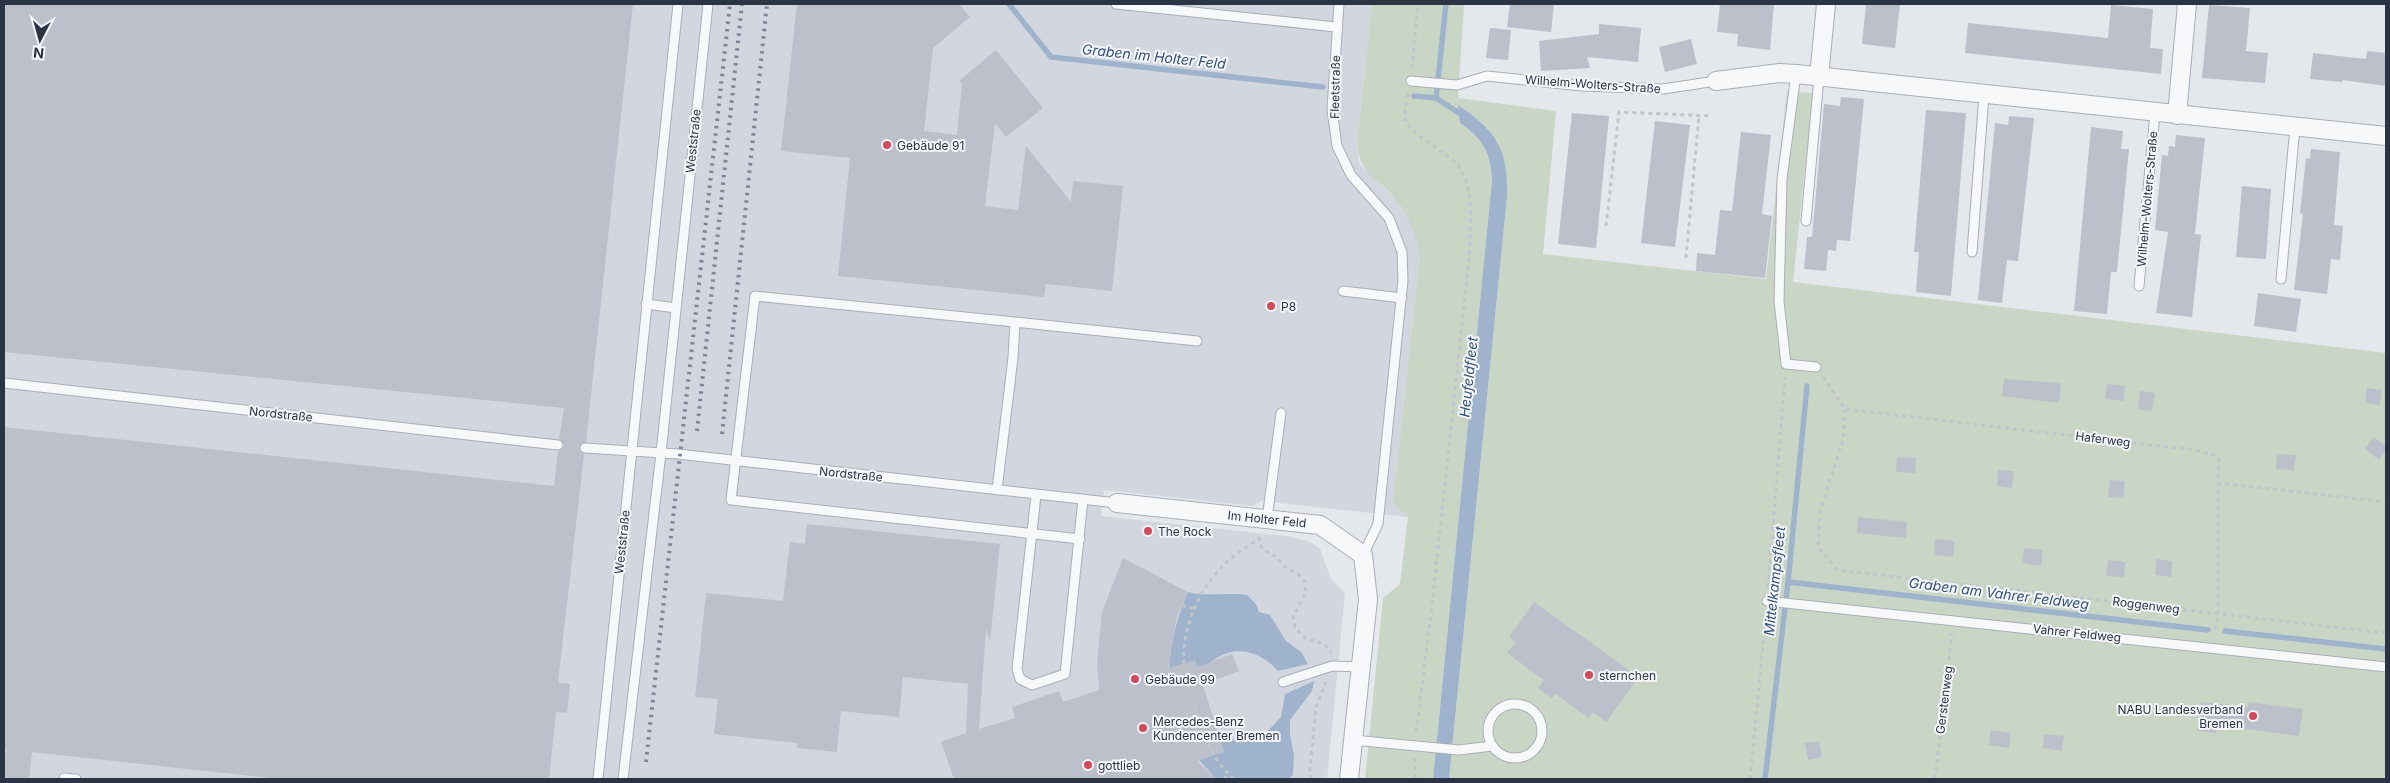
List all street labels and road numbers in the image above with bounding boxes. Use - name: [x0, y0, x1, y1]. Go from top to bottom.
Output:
- street label: Fleetstraße: [1327, 55, 1343, 119]
- street label: Wilhelm-Wolters-Straße: [1525, 72, 1661, 96]
- street label: Weststraße: [682, 108, 704, 174]
- street label: Wilhelm-Wolters-Straße: [2134, 131, 2160, 267]
- street label: Nordstraße: [248, 403, 314, 425]
- street label: Haferweg: [2075, 428, 2131, 450]
- street label: Nordstraße: [818, 463, 884, 485]
- street label: Im Holter Feld: [1227, 507, 1307, 531]
- street label: Weststraße: [611, 509, 633, 575]
- street label: Roggenweg: [2112, 593, 2180, 617]
- street label: Vahrer Feldweg: [2032, 621, 2122, 645]
- street label: Gerstenweg: [1932, 665, 1956, 735]

